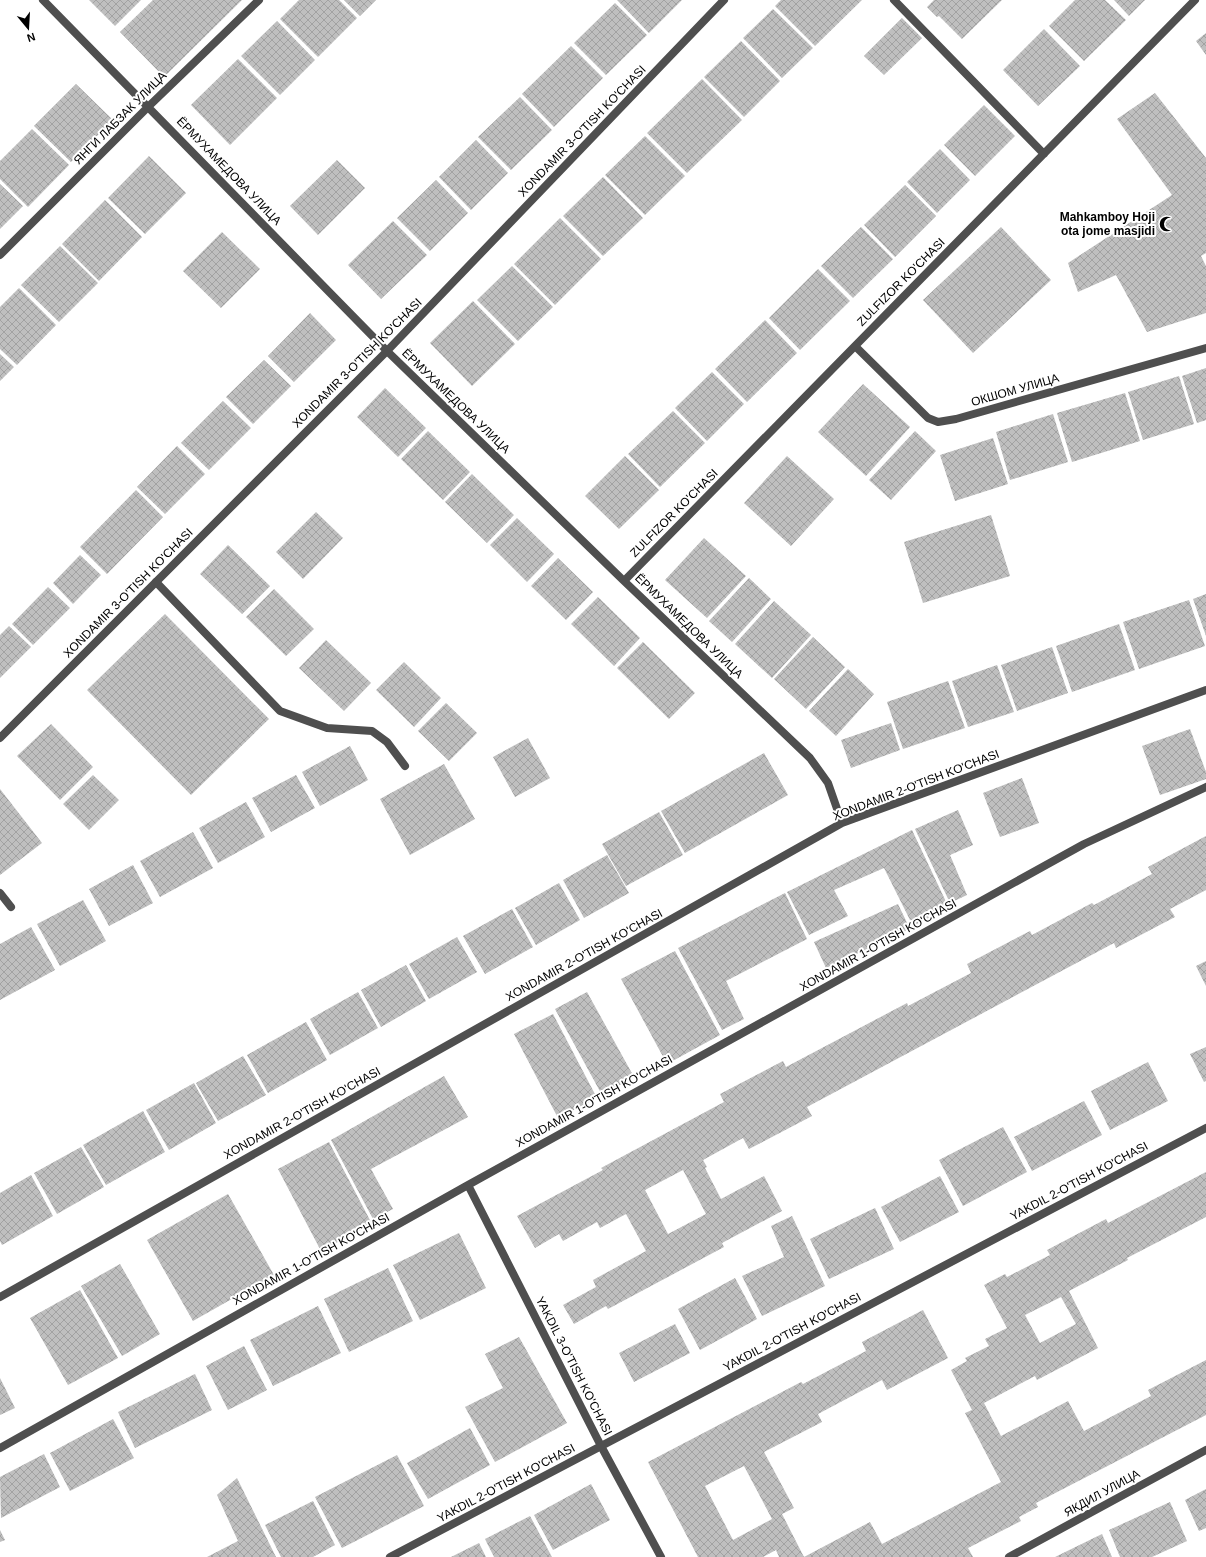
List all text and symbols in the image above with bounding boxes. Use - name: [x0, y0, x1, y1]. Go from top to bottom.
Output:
- north arrow: [8, 8, 48, 48]
- text: N: [25, 31, 37, 44]
- street label: XONDAMIR 3-O'TISH KO'CHASI: [515, 62, 649, 200]
- street label: ЯНГИ ЛАБЗАК УЛИЦА: [71, 69, 169, 167]
- street label: ЁРМУХАМЕДОВА УЛИЦА: [174, 114, 284, 228]
- place label: Mahkamboy Hoji ota jome masjidi: [1060, 210, 1155, 238]
- mosque icon: Mahkamboy Hoji ota jome masjidi: [1158, 215, 1176, 233]
- street label: ZULFIZOR KO'CHASI: [854, 235, 948, 329]
- street label: XONDAMIR 3-O'TISH KO'CHASI: [289, 295, 425, 431]
- street label: ЁРМУХАМЕДОВА УЛИЦА: [399, 346, 513, 456]
- street label: ОКШОМ УЛИЦА: [970, 371, 1060, 409]
- street label: ZULFIZOR KO'CHASI: [627, 466, 721, 560]
- street label: XONDAMIR 3-O'TISH KO'CHASI: [60, 525, 196, 661]
- street label: ЁРМУХАМЕДОВА УЛИЦА: [632, 571, 746, 681]
- street label: XONDAMIR 2-O'TISH KO'CHASI: [831, 747, 1001, 823]
- street label: XONDAMIR 1-O'TISH KO'CHASI: [797, 896, 959, 994]
- street label: XONDAMIR 2-O'TISH KO'CHASI: [503, 906, 665, 1004]
- street label: XONDAMIR 1-O'TISH KO'CHASI: [513, 1052, 675, 1150]
- street label: XONDAMIR 2-O'TISH KO'CHASI: [221, 1064, 383, 1162]
- street label: YAKDIL 2-O'TISH KO'CHASI: [1008, 1139, 1150, 1223]
- street label: XONDAMIR 1-O'TISH KO'CHASI: [230, 1210, 392, 1308]
- street label: YAKDIL 2-O'TISH KO'CHASI: [721, 1290, 863, 1374]
- street label: YAKDIL 3-O'TISH KO'CHASI: [533, 1294, 615, 1438]
- street label: YAKDIL 2-O'TISH KO'CHASI: [435, 1441, 577, 1525]
- street label: ЯКДИЛ УЛИЦА: [1062, 1466, 1142, 1520]

